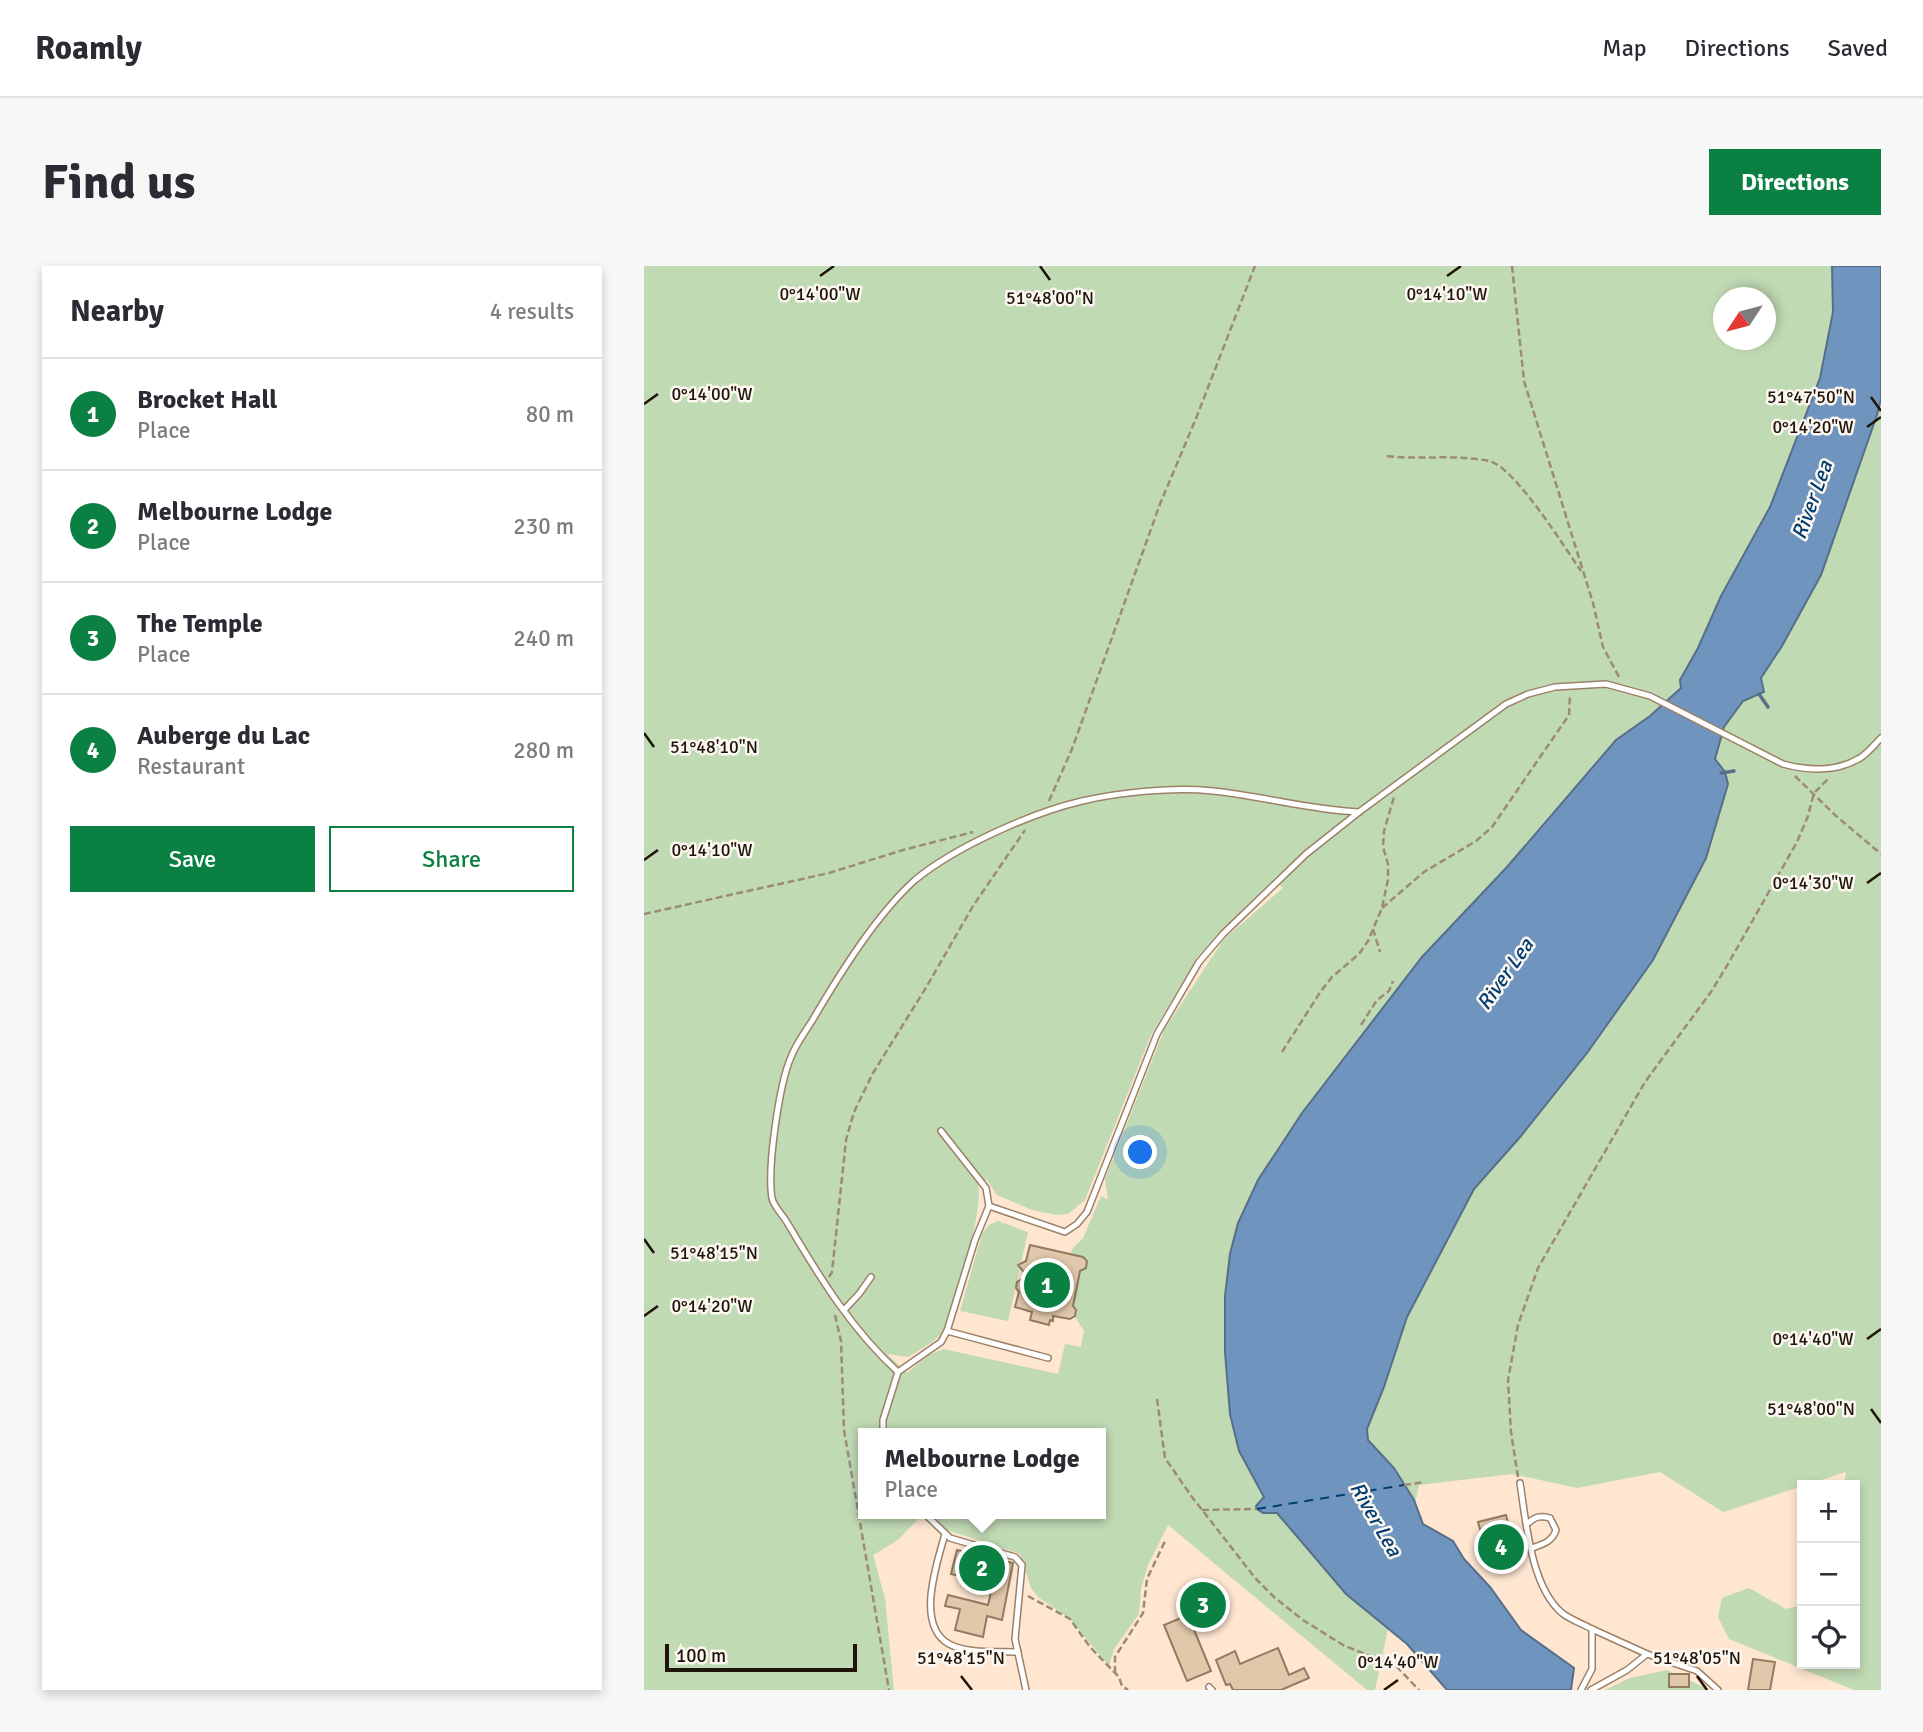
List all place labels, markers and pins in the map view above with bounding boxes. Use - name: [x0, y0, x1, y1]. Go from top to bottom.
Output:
- pin: 1: [1024, 1259, 1070, 1311]
- pin: 4: [1478, 1521, 1524, 1573]
- pin: 2: [959, 1542, 1005, 1594]
- pin: 3: [1180, 1579, 1226, 1631]

